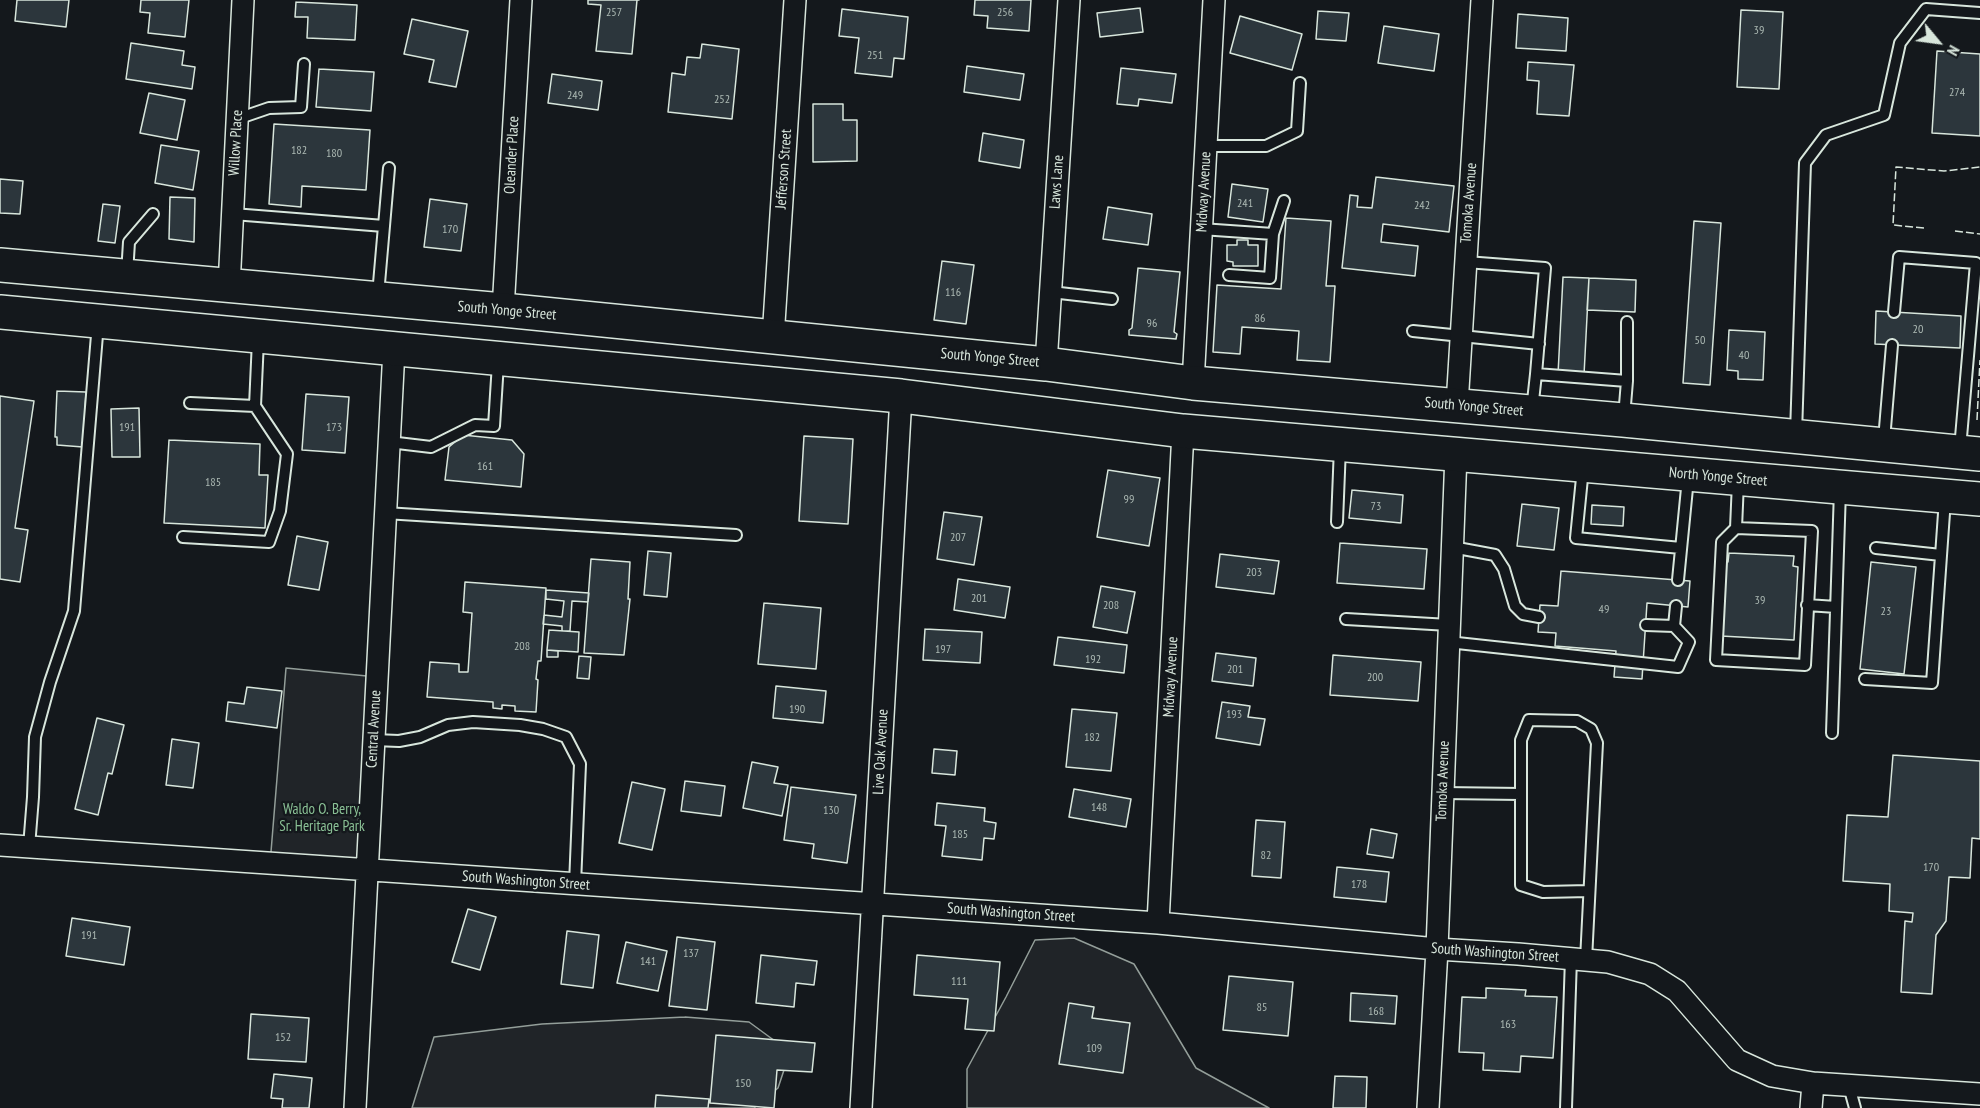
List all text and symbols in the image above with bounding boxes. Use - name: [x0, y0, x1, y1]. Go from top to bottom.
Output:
- house number: 257: [606, 6, 622, 20]
- house number: 256: [997, 6, 1013, 20]
- north arrow: [1908, 12, 1968, 72]
- house number: 39: [1754, 24, 1764, 38]
- text: N: [1943, 42, 1965, 59]
- house number: 251: [867, 49, 883, 63]
- house number: 274: [1949, 86, 1965, 100]
- house number: 249: [567, 89, 583, 103]
- house number: 252: [714, 93, 730, 107]
- street label: Willow Place: [225, 109, 247, 177]
- street label: Oleander Place: [501, 116, 523, 194]
- street label: Jefferson Street: [772, 128, 796, 210]
- house number: 182: [291, 144, 307, 158]
- house number: 180: [326, 147, 342, 161]
- street label: Midway Avenue: [1193, 151, 1215, 233]
- street label: Laws Lane: [1046, 154, 1068, 210]
- street label: Tomoka Avenue: [1457, 162, 1481, 244]
- house number: 241: [1237, 197, 1253, 211]
- house number: 242: [1414, 199, 1430, 213]
- house number: 170: [442, 223, 458, 237]
- house number: 116: [945, 286, 961, 300]
- street label: South Yonge Street: [457, 298, 557, 324]
- house number: 86: [1255, 312, 1265, 326]
- house number: 96: [1147, 317, 1157, 331]
- house number: 20: [1913, 323, 1923, 337]
- house number: 50: [1695, 334, 1705, 348]
- street label: South Yonge Street: [940, 345, 1040, 371]
- house number: 40: [1739, 349, 1749, 363]
- street label: South Yonge Street: [1424, 394, 1524, 420]
- house number: 191: [119, 421, 135, 435]
- house number: 173: [326, 421, 342, 435]
- house number: 161: [477, 460, 493, 474]
- street label: North Yonge Street: [1668, 464, 1768, 490]
- house number: 185: [205, 476, 221, 490]
- house number: 99: [1124, 493, 1134, 507]
- house number: 73: [1371, 500, 1381, 514]
- house number: 207: [950, 531, 966, 545]
- house number: 203: [1246, 566, 1262, 580]
- house number: 201: [971, 592, 987, 606]
- house number: 39: [1755, 594, 1765, 608]
- house number: 208: [1103, 599, 1119, 613]
- house number: 49: [1599, 603, 1609, 617]
- house number: 23: [1881, 605, 1891, 619]
- street label: Midway Avenue: [1160, 636, 1182, 718]
- house number: 208: [514, 640, 530, 654]
- house number: 197: [935, 643, 951, 657]
- house number: 192: [1085, 653, 1101, 667]
- house number: 201: [1227, 663, 1243, 677]
- house number: 200: [1367, 671, 1383, 685]
- street label: Central Avenue: [363, 690, 385, 768]
- house number: 190: [789, 703, 805, 717]
- house number: 193: [1226, 708, 1242, 722]
- street label: Live Oak Avenue: [870, 709, 892, 795]
- house number: 182: [1084, 731, 1100, 745]
- street label: Tomoka Avenue: [1433, 740, 1453, 822]
- park label: Waldo O. Berry, Sr. Heritage Park: [279, 801, 365, 836]
- house number: 148: [1091, 801, 1107, 815]
- house number: 130: [823, 804, 839, 818]
- house number: 185: [952, 828, 968, 842]
- house number: 82: [1261, 849, 1271, 863]
- house number: 170: [1923, 861, 1939, 875]
- street label: South Washington Street: [461, 868, 591, 894]
- house number: 178: [1351, 878, 1367, 892]
- street label: South Washington Street: [946, 900, 1076, 926]
- house number: 191: [81, 929, 97, 943]
- street label: South Washington Street: [1430, 940, 1560, 966]
- house number: 137: [683, 947, 699, 961]
- house number: 141: [640, 955, 656, 969]
- house number: 111: [951, 975, 967, 989]
- house number: 85: [1257, 1001, 1267, 1015]
- house number: 168: [1368, 1005, 1384, 1019]
- house number: 163: [1500, 1018, 1516, 1032]
- house number: 152: [275, 1031, 291, 1045]
- house number: 109: [1086, 1042, 1102, 1056]
- house number: 150: [735, 1077, 751, 1091]

